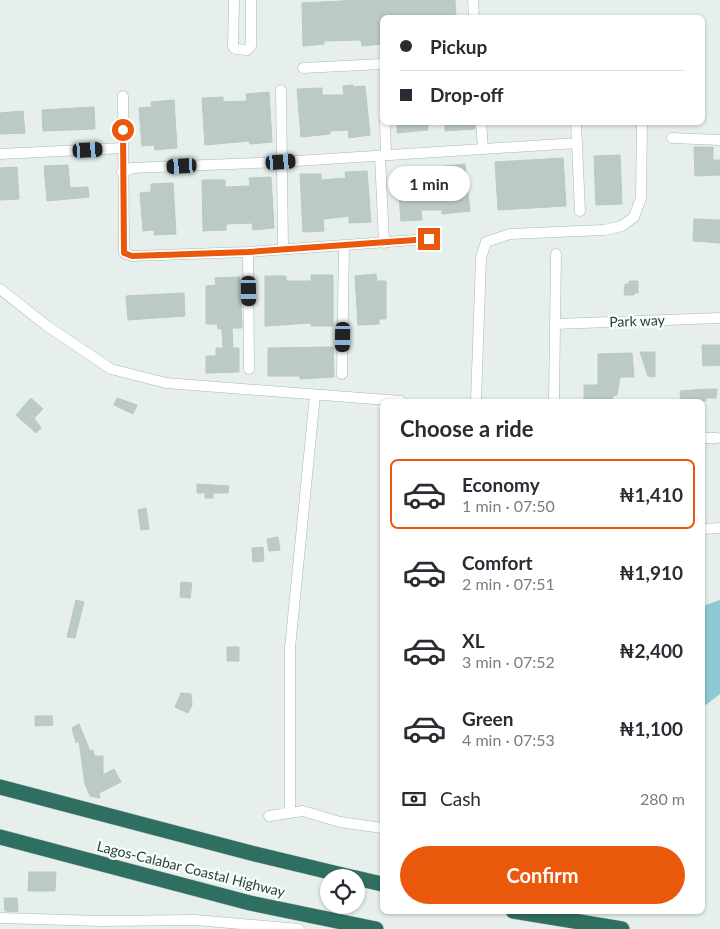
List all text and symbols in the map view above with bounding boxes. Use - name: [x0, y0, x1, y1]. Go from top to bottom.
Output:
- text: Pickup: [430, 35, 487, 58]
- text: Drop-off: [430, 83, 504, 106]
- route start: [112, 119, 134, 141]
- car: [72, 142, 103, 158]
- car: [265, 153, 296, 171]
- car: [166, 158, 197, 174]
- callout: 1 min: [388, 166, 470, 202]
- text: 1 min: [409, 174, 449, 193]
- route end: [418, 228, 440, 250]
- car: [241, 276, 256, 306]
- street label: Park way: [609, 311, 666, 330]
- car: [335, 322, 350, 352]
- text: Choose a ride: [400, 415, 534, 442]
- icon: car: [402, 472, 447, 517]
- text: Economy: [462, 473, 540, 496]
- text: ₦1,410: [619, 483, 683, 506]
- text: 1 min · 07:50: [462, 496, 555, 515]
- icon: car: [402, 550, 447, 595]
- text: Comfort: [462, 551, 533, 574]
- text: ₦1,910: [619, 561, 683, 584]
- text: 2 min · 07:51: [462, 574, 555, 593]
- icon: car: [402, 628, 447, 673]
- text: XL: [462, 629, 485, 652]
- text: ₦2,400: [619, 639, 683, 662]
- text: 3 min · 07:52: [462, 652, 555, 671]
- icon: car: [402, 706, 447, 751]
- text: Green: [462, 707, 513, 730]
- text: ₦1,100: [619, 717, 683, 740]
- text: 4 min · 07:53: [462, 730, 555, 749]
- icon: cash: [400, 785, 428, 813]
- text: Cash: [440, 787, 481, 810]
- text: 280 m: [640, 789, 685, 808]
- street label: Lagos-Calabar Coastal Highway: [95, 837, 288, 900]
- button: Confirm: [400, 846, 685, 904]
- map controls: [320, 869, 365, 914]
- button: locate: [320, 869, 365, 914]

